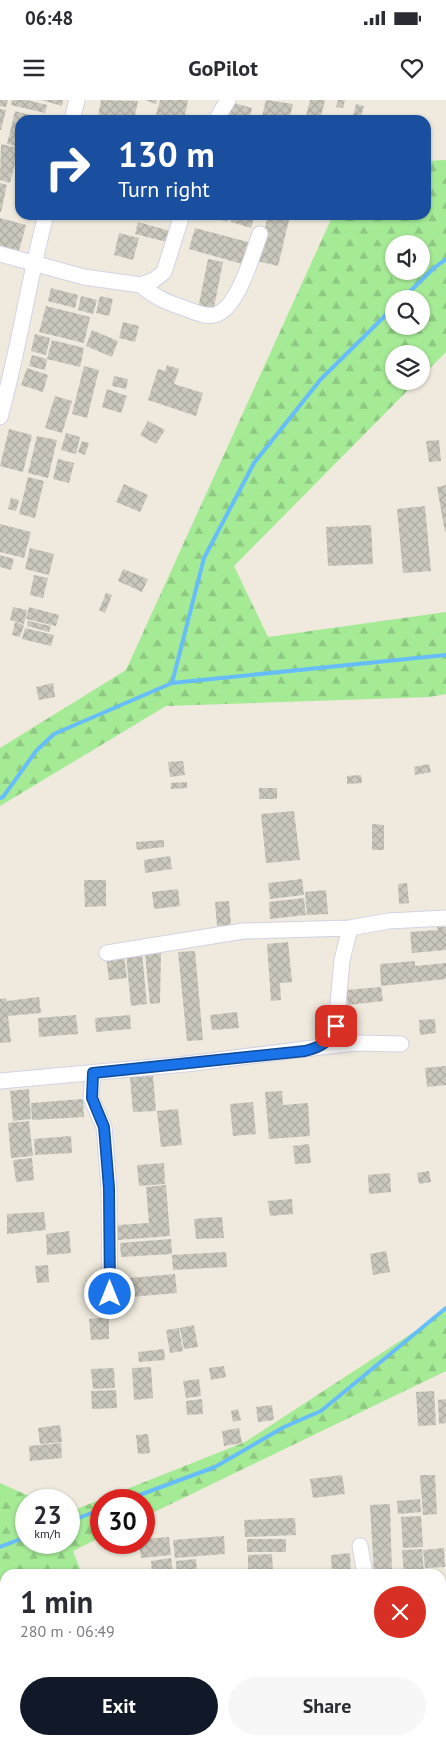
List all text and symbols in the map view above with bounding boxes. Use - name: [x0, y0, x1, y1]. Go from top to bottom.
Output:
- text: 06:48: [25, 6, 73, 30]
- icon: menu: [20, 54, 48, 82]
- text: GoPilot: [188, 54, 258, 82]
- icon: heart: [398, 54, 426, 82]
- text: 130 m: [118, 131, 215, 177]
- icon: right: [35, 135, 100, 200]
- text: Turn right: [118, 175, 210, 203]
- map controls: [385, 235, 430, 390]
- button: sound: [385, 235, 430, 280]
- button: search: [385, 290, 430, 335]
- button: layers: [385, 345, 430, 390]
- pin: [315, 1005, 357, 1047]
- icon: arrive: [322, 1012, 350, 1040]
- position arrow: [83, 1267, 135, 1319]
- speed limit sign: 30: [90, 1489, 155, 1554]
- text: 23: [33, 1499, 62, 1531]
- text: km/h: [34, 1526, 61, 1541]
- text: 1 min: [20, 1582, 93, 1621]
- button: close: [374, 1586, 426, 1638]
- text: 280 m · 06:49: [20, 1621, 115, 1641]
- button: Exit: [20, 1677, 218, 1735]
- button: Share: [228, 1677, 426, 1735]

